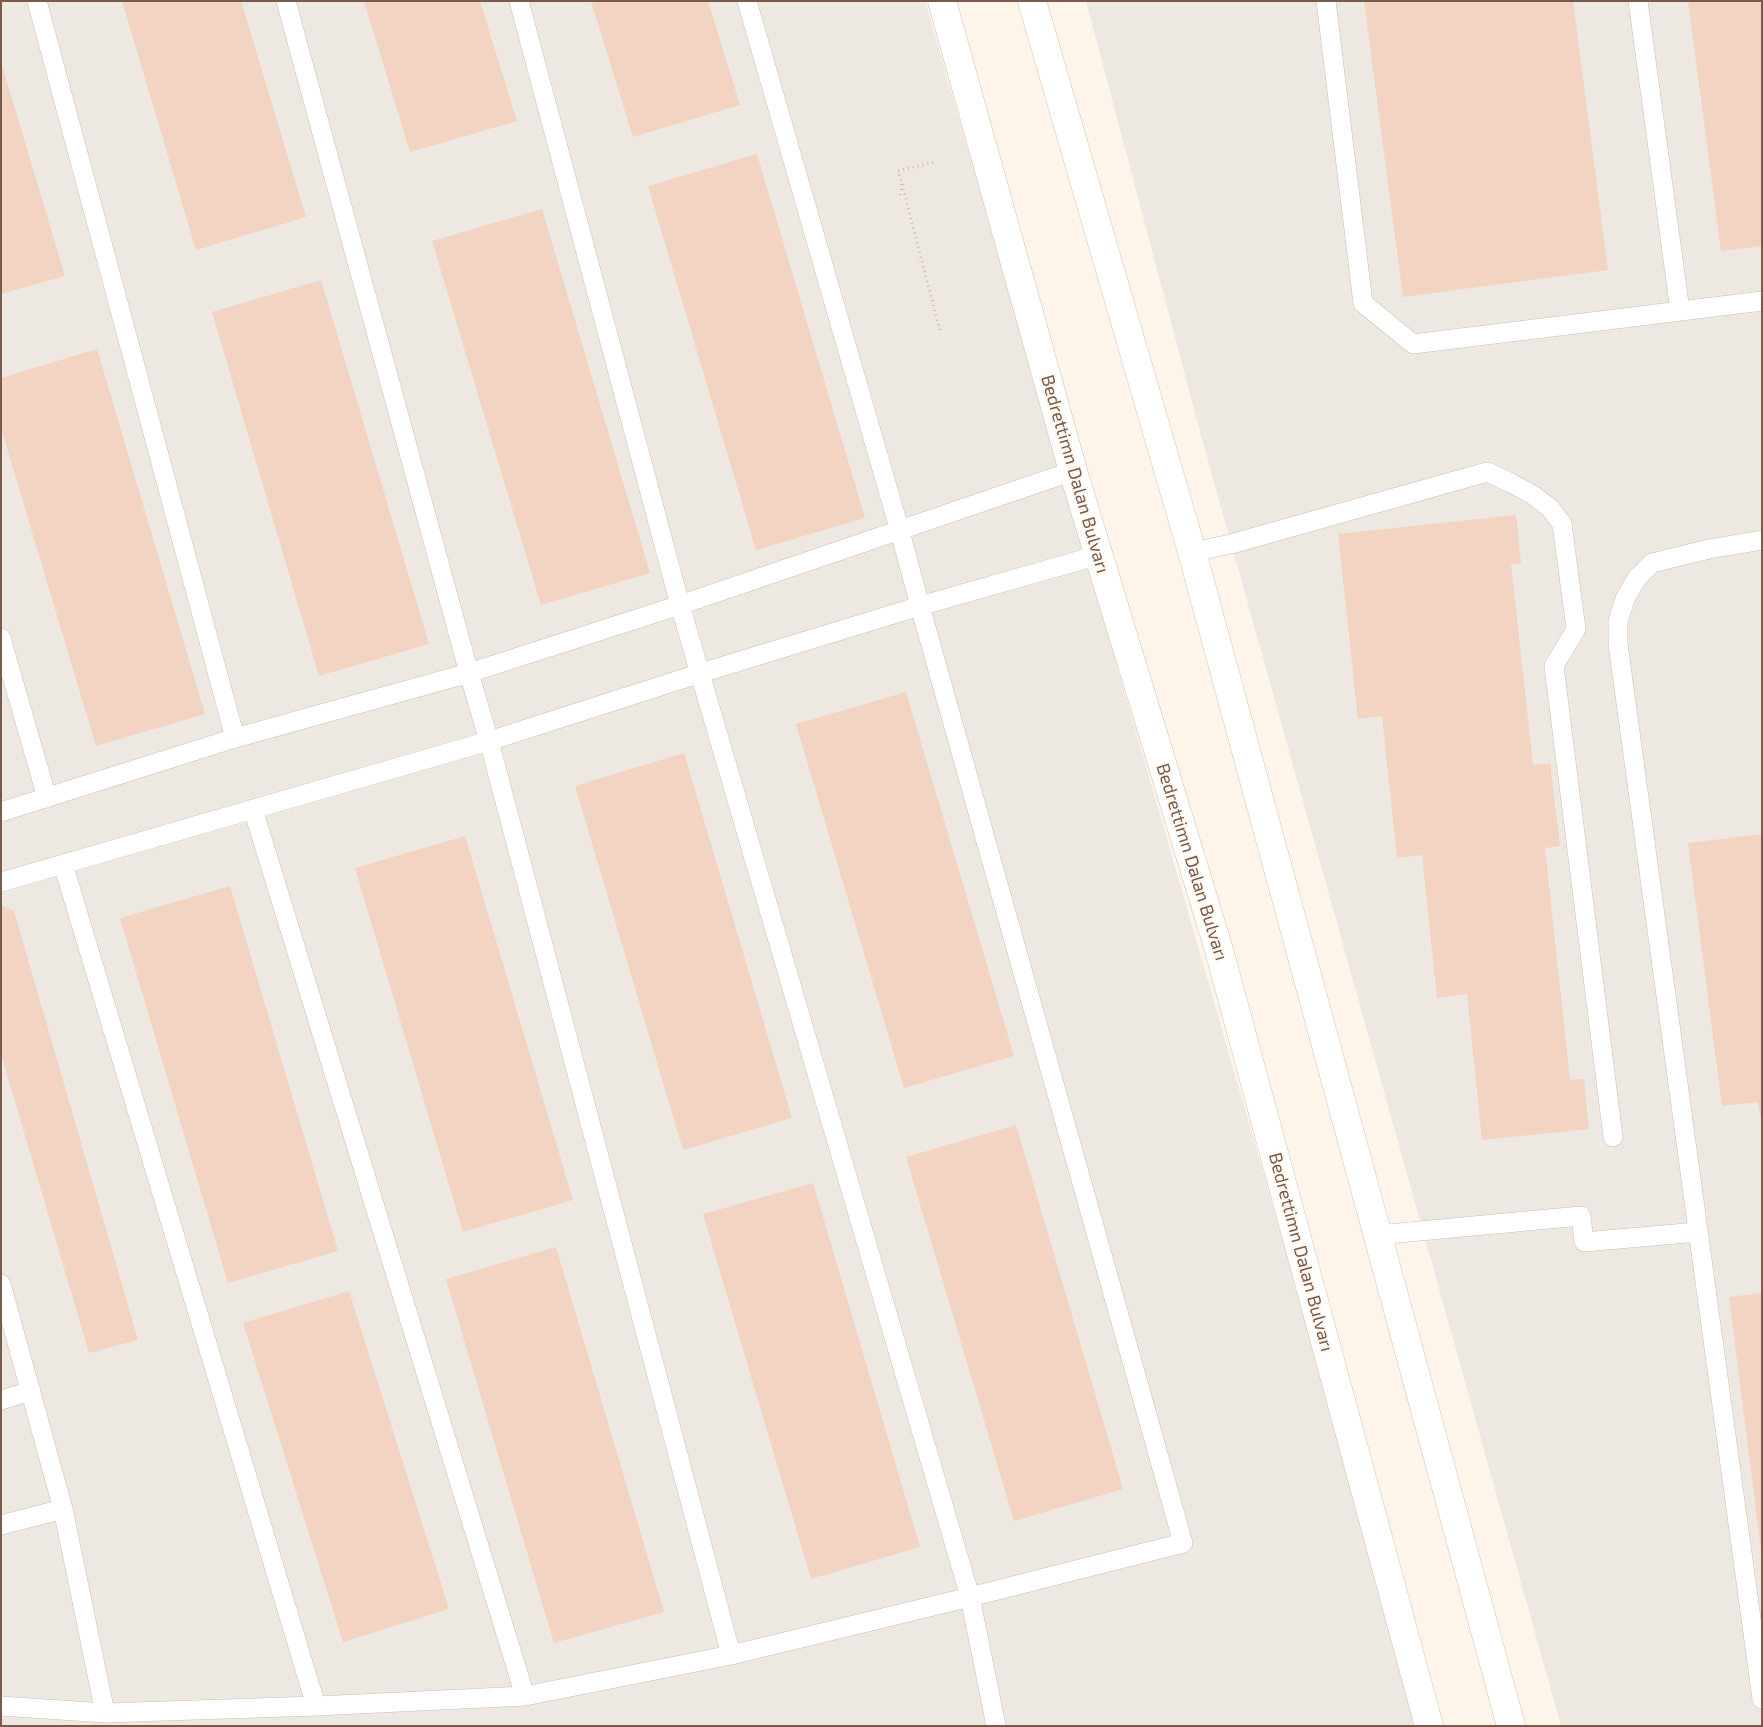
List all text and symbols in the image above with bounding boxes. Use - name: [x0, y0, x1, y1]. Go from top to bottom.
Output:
- street label: Bedrettimn Dalan Bulvarı: [1036, 372, 1114, 576]
- street label: Bedrettimn Dalan Bulvarı: [1152, 761, 1232, 963]
- street label: Bedrettimn Dalan Bulvarı: [1264, 1150, 1338, 1354]

